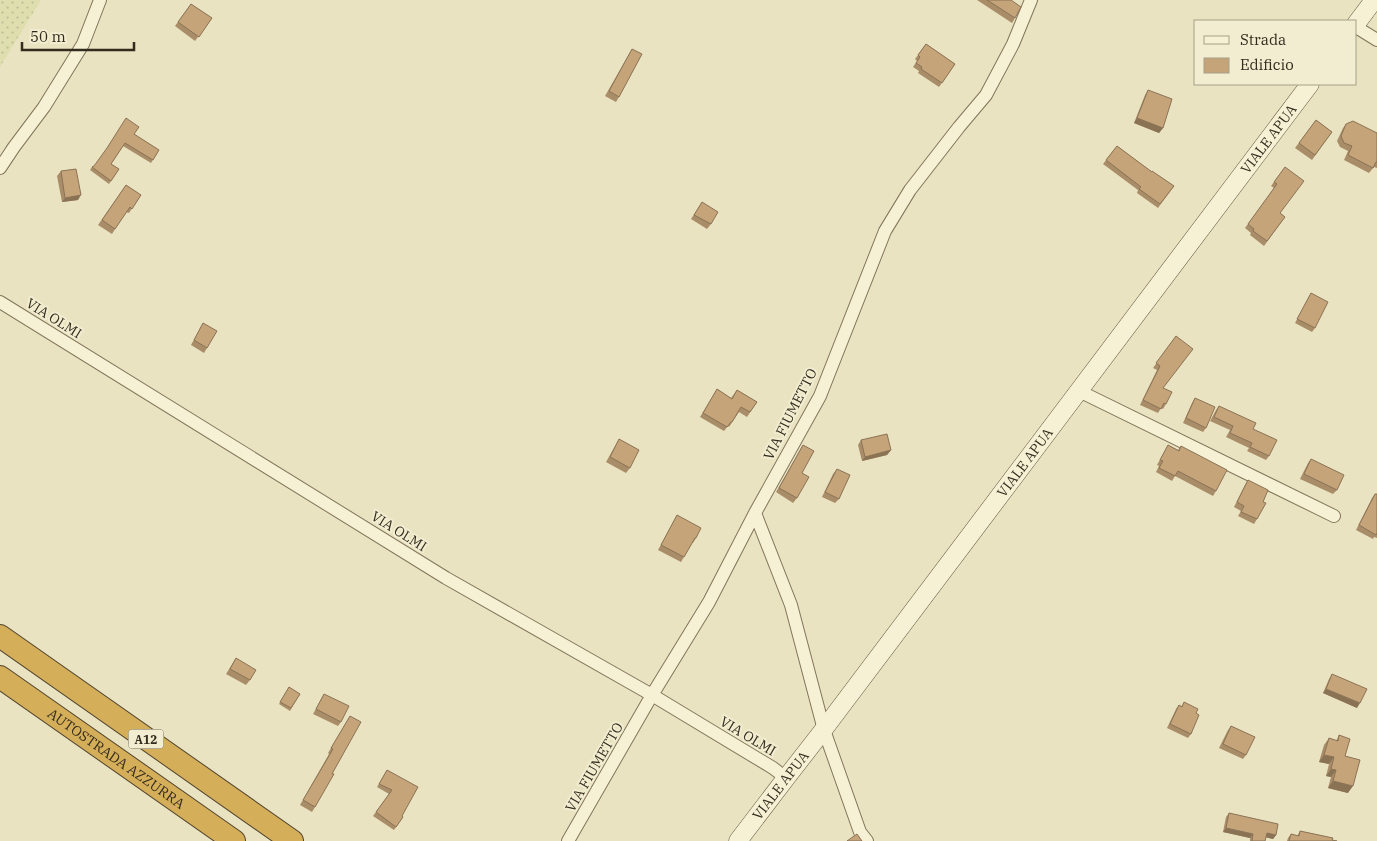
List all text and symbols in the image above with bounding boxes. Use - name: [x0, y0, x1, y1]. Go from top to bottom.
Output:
- scale bar: [22, 20, 135, 52]
- legend: [1194, 20, 1357, 85]
- text: 50 m: [30, 27, 66, 46]
- text: Strada: [1240, 30, 1286, 49]
- text: Edificio: [1240, 55, 1294, 74]
- street label: VIALE APUA: [1237, 100, 1301, 177]
- street label: VIA OLMI: [23, 294, 85, 342]
- street label: VIA FIUMETTO: [759, 365, 821, 463]
- street label: VIALE APUA: [993, 424, 1057, 501]
- street label: VIA OLMI: [368, 507, 430, 555]
- street label: AUTOSTRADA AZZURRA: [44, 704, 189, 813]
- street label: VIA OLMI: [717, 712, 780, 760]
- street label: VIA FIUMETTO: [561, 719, 627, 815]
- road number: A12: [128, 730, 164, 749]
- street label: VIALE APUA: [748, 747, 813, 823]

